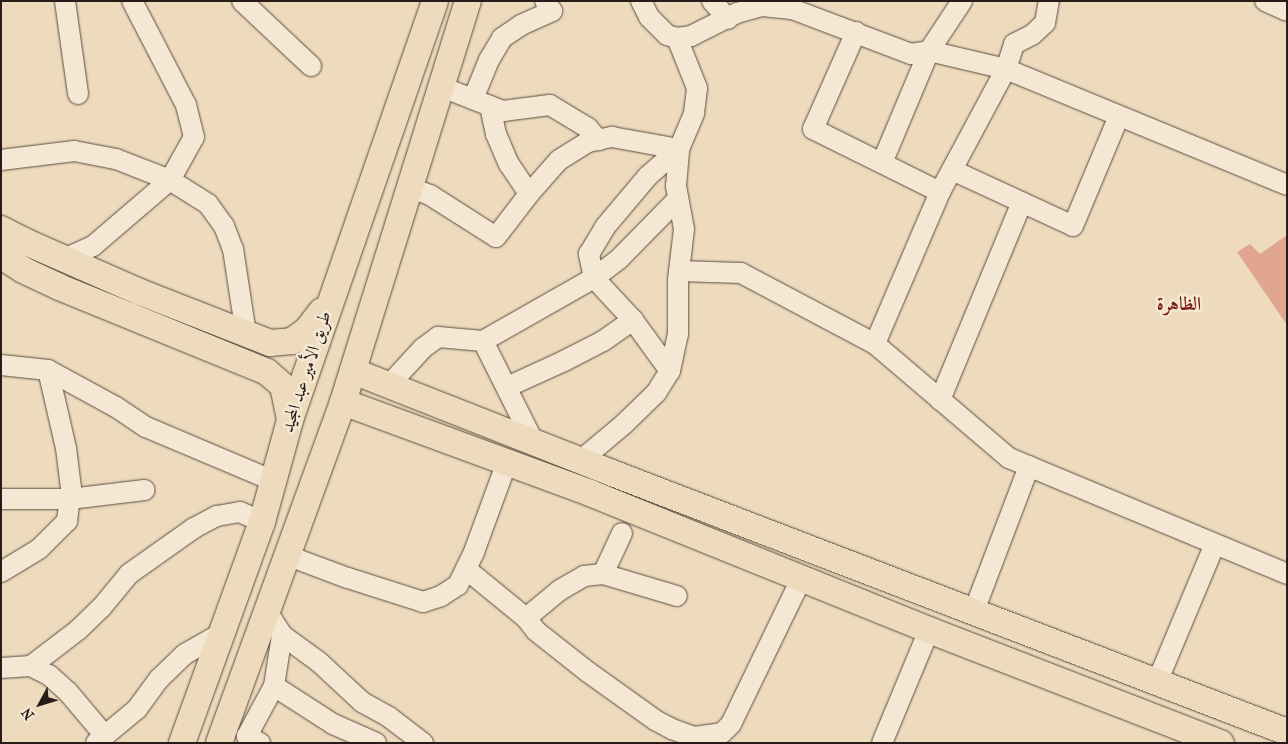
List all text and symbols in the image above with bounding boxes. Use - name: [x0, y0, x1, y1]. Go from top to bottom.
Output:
- district label: الظاهرة: [1157, 294, 1201, 316]
- street label: طريق الأمير عبد المجيد: [277, 309, 337, 435]
- north arrow: [15, 679, 65, 729]
- text: N: [18, 704, 38, 723]

